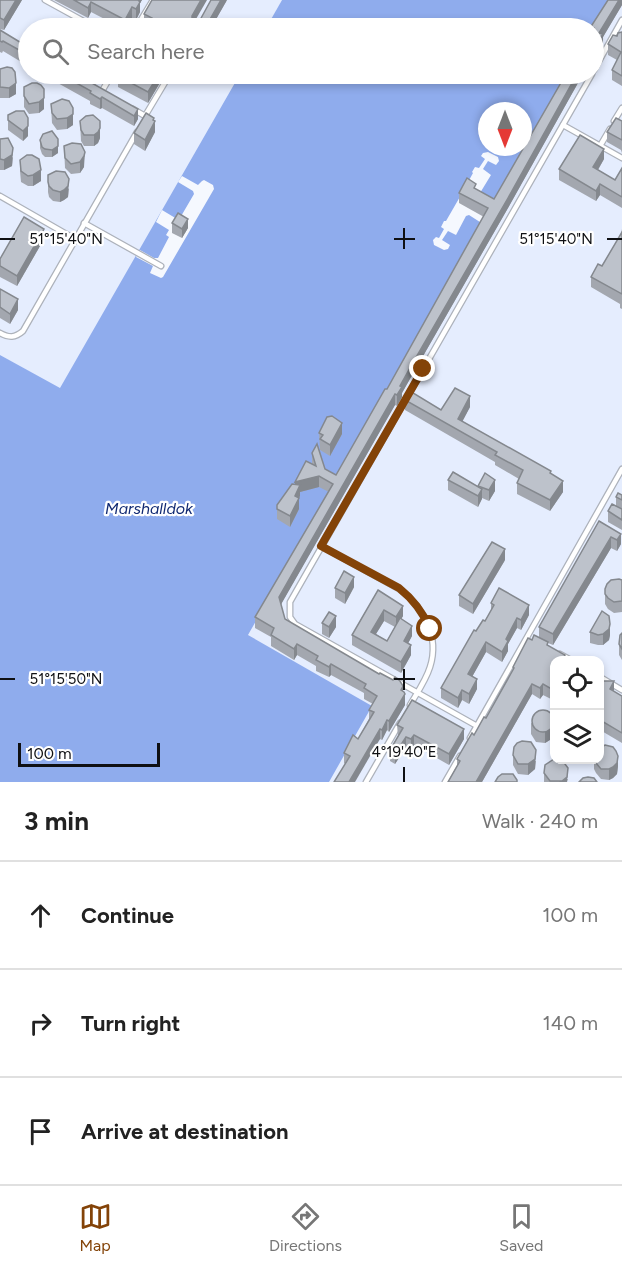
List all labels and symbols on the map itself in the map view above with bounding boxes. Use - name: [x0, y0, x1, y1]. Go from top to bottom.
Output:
- north arrow: [478, 102, 532, 156]
- text: 51°15'40"N: [29, 230, 103, 248]
- text: 51°15'40"N: [519, 230, 593, 248]
- route end: [409, 355, 435, 381]
- water label: Marshalldok: [105, 499, 194, 518]
- route start: [416, 615, 442, 641]
- text: 51°15'50"N: [30, 670, 102, 688]
- scale bar: [18, 740, 160, 768]
- text: 4°19'40"E: [371, 743, 437, 761]

